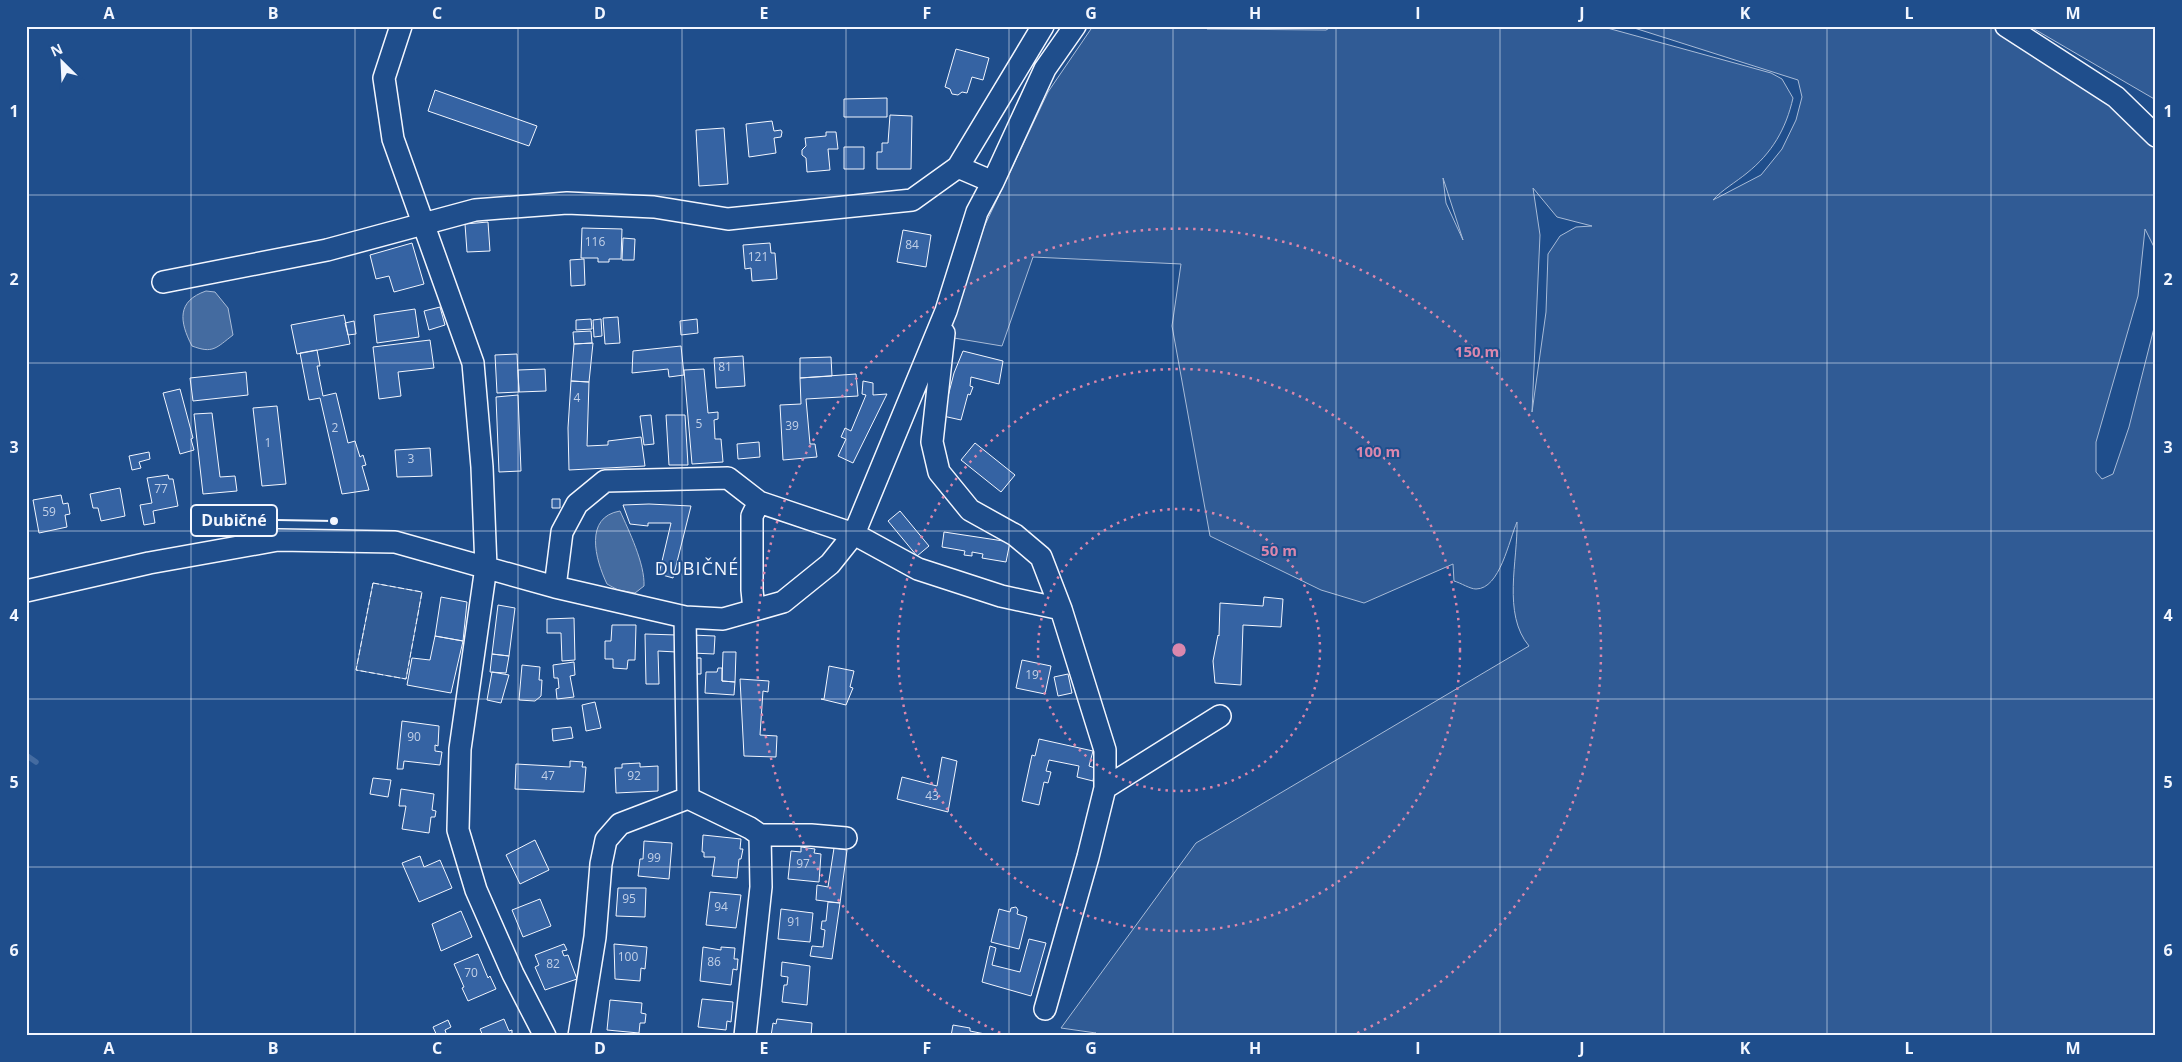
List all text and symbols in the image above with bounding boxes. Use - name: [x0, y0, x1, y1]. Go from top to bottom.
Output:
- text: A: [103, 2, 115, 24]
- text: B: [268, 2, 278, 24]
- text: C: [432, 2, 442, 24]
- text: D: [594, 2, 606, 24]
- text: E: [760, 2, 769, 24]
- text: F: [923, 2, 931, 24]
- text: G: [1085, 2, 1097, 24]
- text: H: [1249, 2, 1261, 24]
- text: I: [1415, 2, 1421, 24]
- text: J: [1577, 2, 1585, 24]
- text: K: [1740, 2, 1751, 24]
- text: L: [1904, 2, 1914, 24]
- text: M: [2065, 2, 2081, 24]
- north arrow: [38, 38, 88, 88]
- text: N: [47, 39, 66, 61]
- text: 1: [9, 100, 19, 122]
- text: 1: [2163, 100, 2173, 122]
- house number: 116: [585, 233, 605, 250]
- house number: 84: [905, 236, 919, 253]
- house number: 121: [748, 248, 768, 265]
- text: 2: [9, 268, 19, 290]
- text: 2: [2163, 268, 2173, 290]
- text: 150 m: [1455, 341, 1499, 361]
- house number: 81: [718, 358, 732, 375]
- house number: 4: [574, 389, 581, 406]
- house number: 5: [696, 415, 703, 432]
- house number: 39: [785, 417, 799, 434]
- house number: 2: [332, 419, 339, 436]
- house number: 1: [265, 434, 271, 451]
- text: 3: [9, 436, 19, 458]
- text: 3: [2163, 436, 2173, 458]
- text: 100 m: [1356, 441, 1400, 461]
- house number: 3: [408, 450, 415, 467]
- house number: 77: [154, 480, 168, 497]
- house number: 59: [42, 503, 56, 520]
- callout: Dubičné: [191, 505, 277, 536]
- text: Dubičné: [201, 509, 267, 531]
- text: 50 m: [1261, 540, 1297, 560]
- district label: DUBIČNÉ: [655, 556, 739, 580]
- text: 4: [9, 604, 19, 626]
- text: 4: [2163, 604, 2173, 626]
- centre of rings: [1170, 641, 1188, 659]
- house number: 19: [1025, 666, 1039, 683]
- house number: 90: [407, 728, 421, 745]
- house number: 47: [541, 767, 555, 784]
- house number: 92: [627, 767, 641, 784]
- text: 5: [9, 771, 19, 793]
- text: 5: [2163, 771, 2173, 793]
- house number: 43: [925, 787, 939, 804]
- house number: 99: [647, 849, 661, 866]
- house number: 97: [796, 855, 810, 872]
- house number: 95: [622, 890, 636, 907]
- house number: 94: [714, 898, 728, 915]
- house number: 91: [787, 913, 801, 930]
- text: 6: [9, 939, 19, 961]
- text: 6: [2163, 939, 2173, 961]
- house number: 100: [618, 948, 638, 965]
- house number: 86: [707, 953, 721, 970]
- house number: 82: [546, 955, 560, 972]
- house number: 70: [464, 964, 478, 981]
- text: A: [103, 1037, 115, 1059]
- text: B: [268, 1037, 278, 1059]
- text: C: [432, 1037, 442, 1059]
- text: D: [594, 1037, 606, 1059]
- text: E: [760, 1037, 769, 1059]
- text: F: [923, 1037, 931, 1059]
- text: G: [1085, 1037, 1097, 1059]
- text: H: [1249, 1037, 1261, 1059]
- text: I: [1415, 1037, 1421, 1059]
- text: J: [1577, 1037, 1585, 1059]
- text: K: [1740, 1037, 1751, 1059]
- text: L: [1904, 1037, 1914, 1059]
- text: M: [2065, 1037, 2081, 1059]

